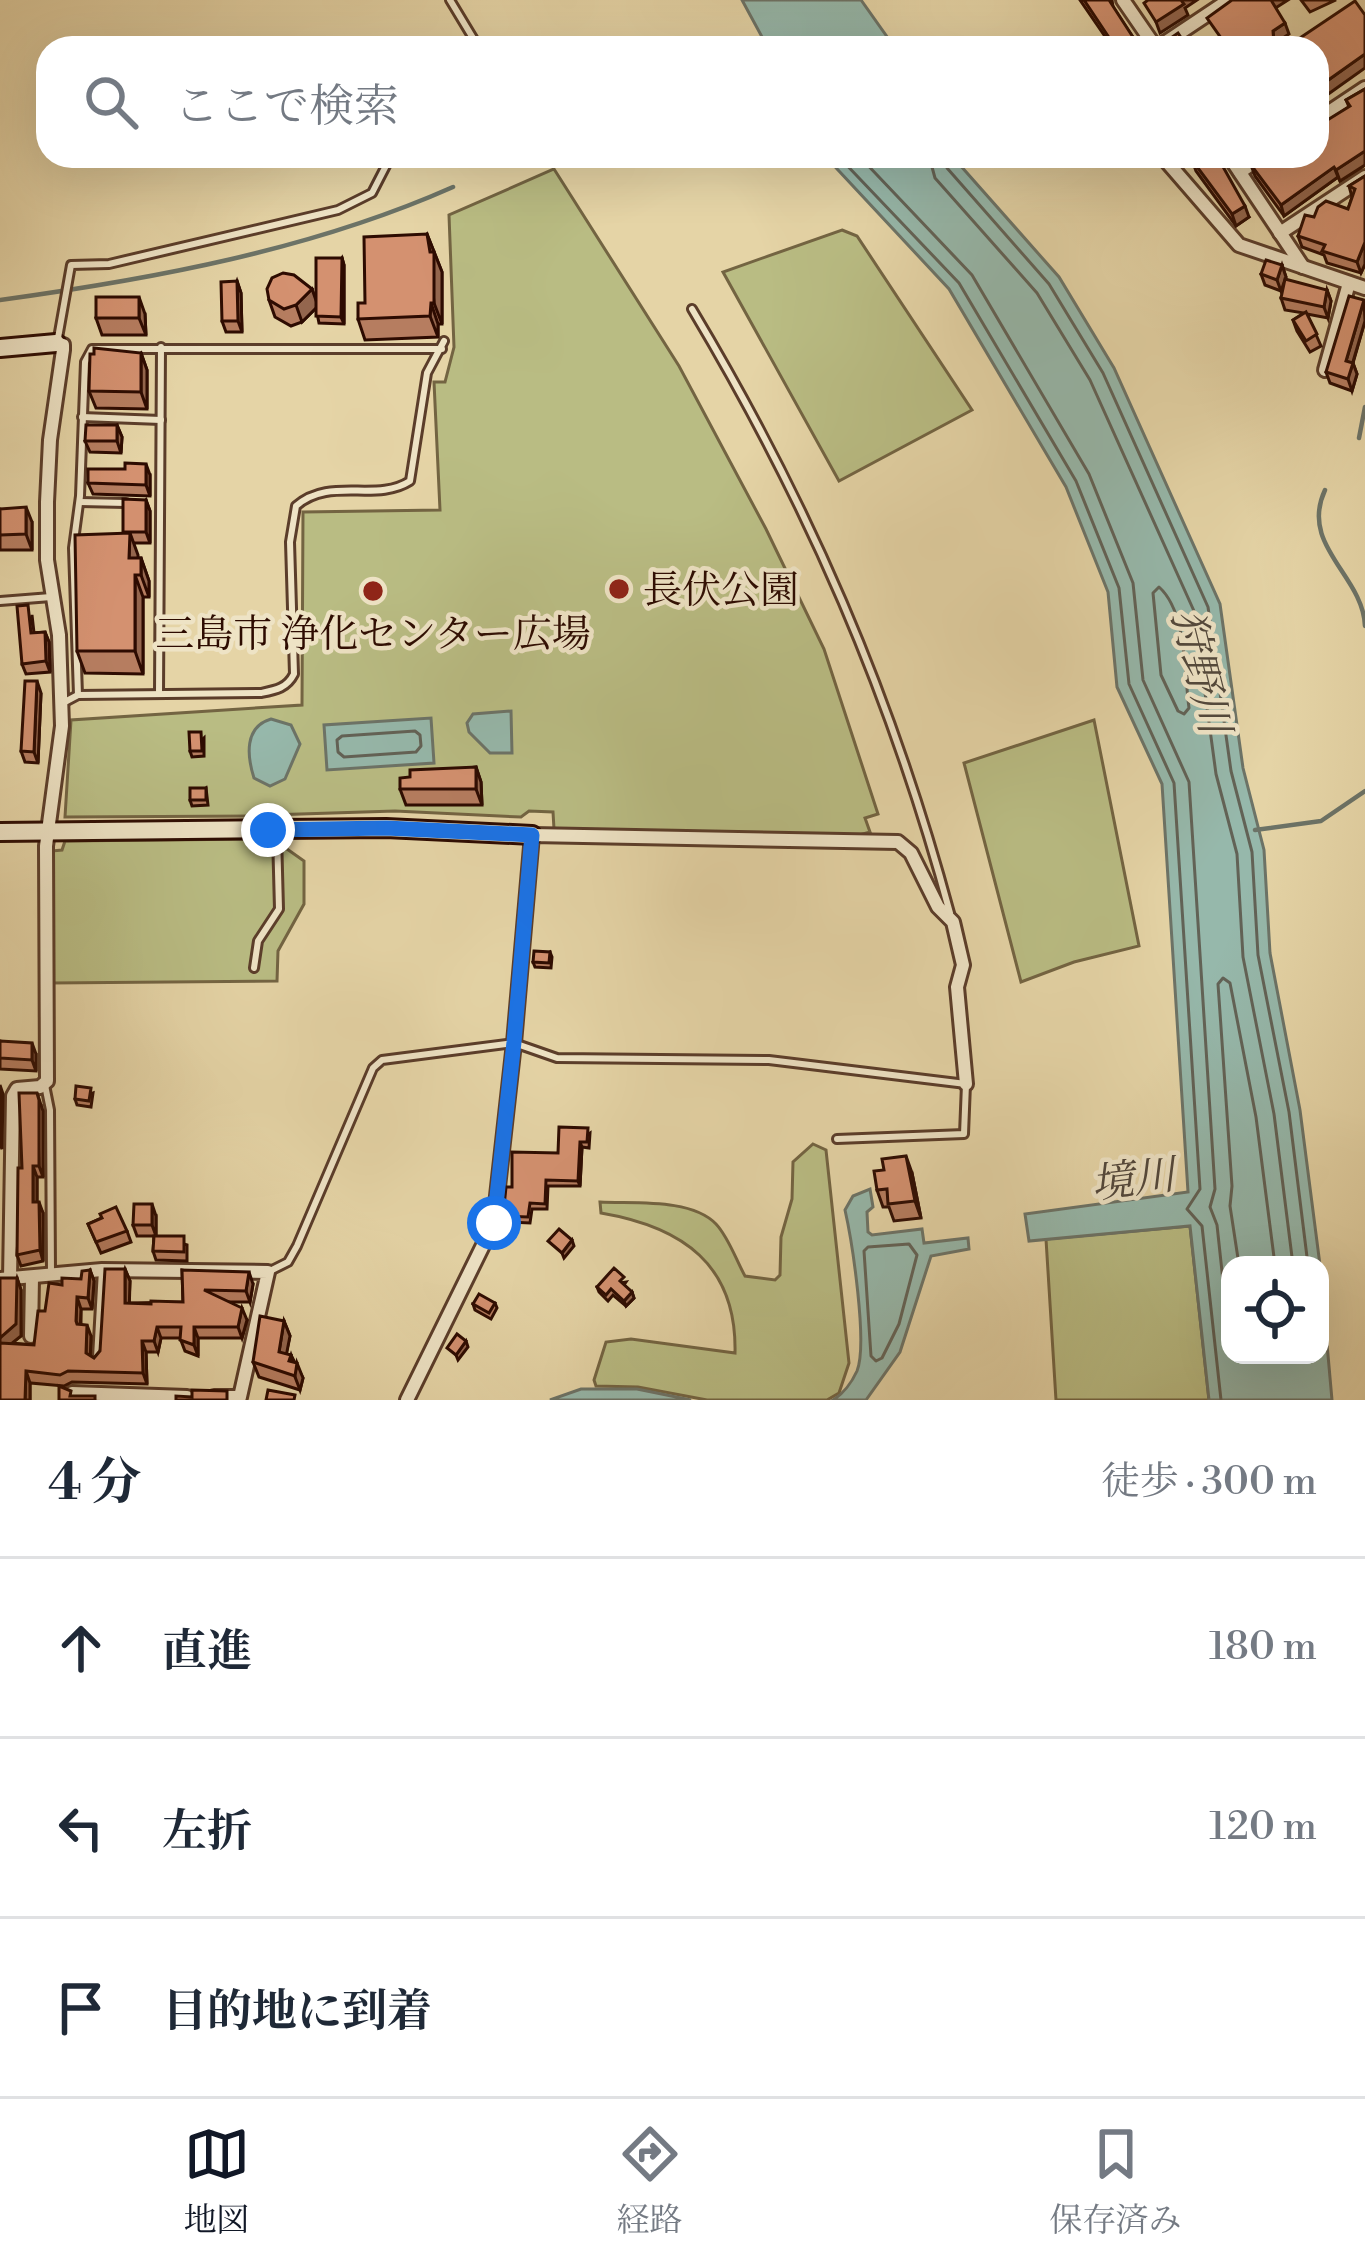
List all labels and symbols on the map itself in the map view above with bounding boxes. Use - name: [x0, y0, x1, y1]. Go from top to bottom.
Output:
- place label: 長伏公園: [643, 567, 799, 616]
- marker: 長伏公園: [606, 576, 632, 602]
- marker: 三島市 浄化センター広場: [360, 578, 386, 604]
- water label: 狩野川: [1159, 604, 1241, 743]
- place label: 三島市 浄化センター広場: [155, 611, 591, 660]
- route end: [241, 803, 295, 857]
- water label: 境川: [1088, 1149, 1182, 1212]
- route start: [467, 1196, 521, 1250]

